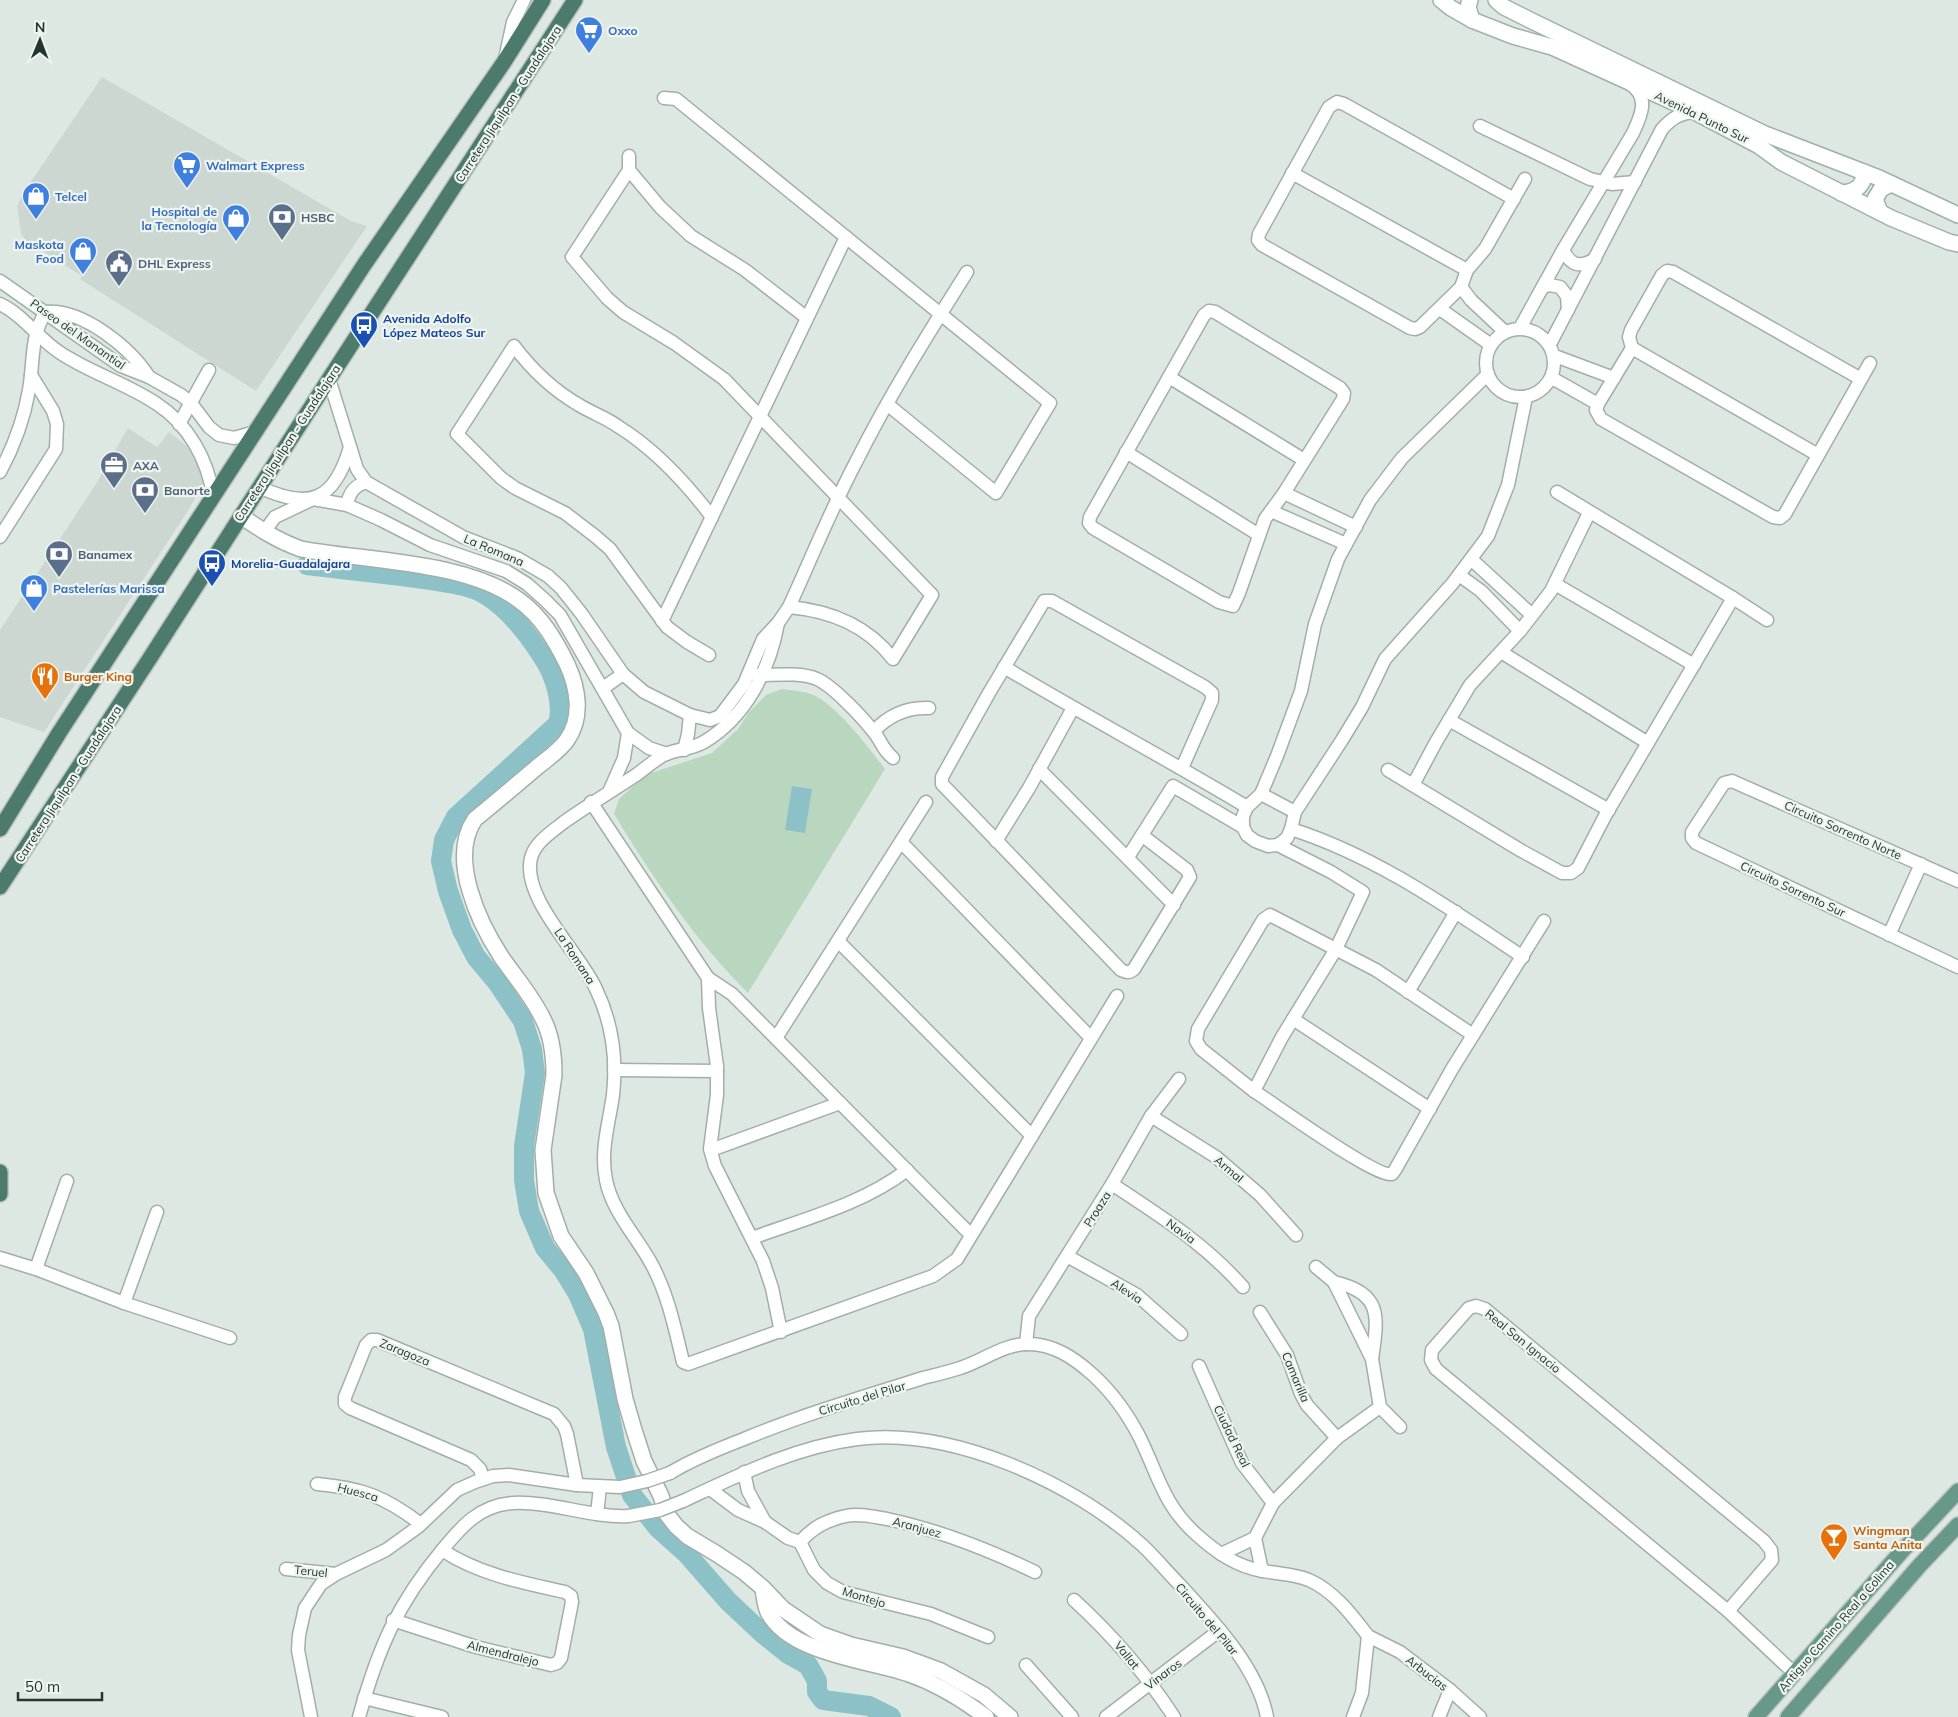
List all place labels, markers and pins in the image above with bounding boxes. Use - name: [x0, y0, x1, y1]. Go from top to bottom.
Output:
- supermarket icon: Oxxo: [574, 15, 604, 54]
- place label: Oxxo: [608, 23, 638, 38]
- supermarket icon: Walmart Express: [172, 150, 202, 189]
- place label: Walmart Express: [206, 158, 305, 173]
- shop icon: Telcel: [21, 181, 51, 220]
- place label: Telcel: [55, 189, 87, 204]
- bank icon: HSBC: [267, 202, 297, 241]
- shop icon: Hospital de la Tecnología: [221, 203, 251, 242]
- place label: Hospital de la Tecnología: [141, 204, 217, 233]
- place label: HSBC: [301, 210, 335, 225]
- shop icon: Maskota Food: [68, 236, 98, 275]
- place label: Maskota Food: [15, 237, 64, 266]
- public building icon: DHL Express: [104, 248, 134, 287]
- place label: DHL Express: [138, 256, 211, 271]
- bus stop icon: Avenida Adolfo López Mateos Sur: [349, 310, 379, 349]
- place label: Avenida Adolfo López Mateos Sur: [383, 311, 486, 340]
- office icon: AXA: [99, 450, 129, 489]
- place label: AXA: [133, 458, 159, 473]
- bank icon: Banorte: [130, 475, 160, 514]
- place label: Banorte: [164, 483, 211, 498]
- bank icon: Banamex: [44, 539, 74, 578]
- place label: Banamex: [78, 547, 133, 562]
- bus stop icon: Morelia-Guadalajara: [197, 548, 227, 587]
- place label: Morelia-Guadalajara: [231, 556, 350, 571]
- shop icon: Pastelerías Marissa: [19, 573, 49, 612]
- place label: Pastelerías Marissa: [53, 581, 165, 596]
- restaurant icon: Burger King: [30, 661, 60, 700]
- place label: Burger King: [64, 669, 132, 684]
- bar icon: Wingman Santa Anita: [1819, 1522, 1849, 1561]
- place label: Wingman Santa Anita: [1853, 1523, 1922, 1552]

